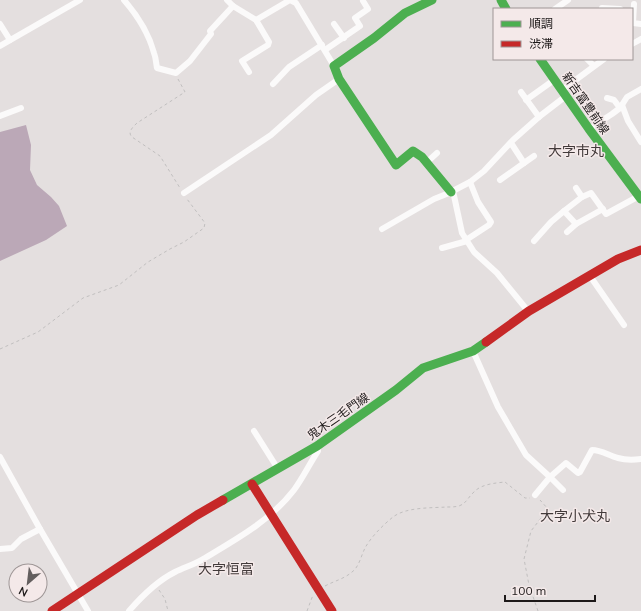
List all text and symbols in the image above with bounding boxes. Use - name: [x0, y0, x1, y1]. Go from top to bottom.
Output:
- legend: [493, 8, 633, 60]
- text: 順調: [529, 16, 553, 31]
- text: 渋滞: [529, 36, 553, 51]
- street label: 新吉富豊前線: [559, 69, 613, 137]
- district label: 大字市丸: [548, 142, 604, 160]
- street label: 鬼木三毛門線: [304, 389, 372, 443]
- district label: 大字小犬丸: [540, 507, 610, 525]
- district label: 大字恒富: [198, 560, 254, 578]
- north arrow: [8, 563, 48, 603]
- scale bar: [505, 577, 595, 603]
- text: 100 m: [511, 583, 546, 598]
- text: N: [16, 584, 30, 600]

